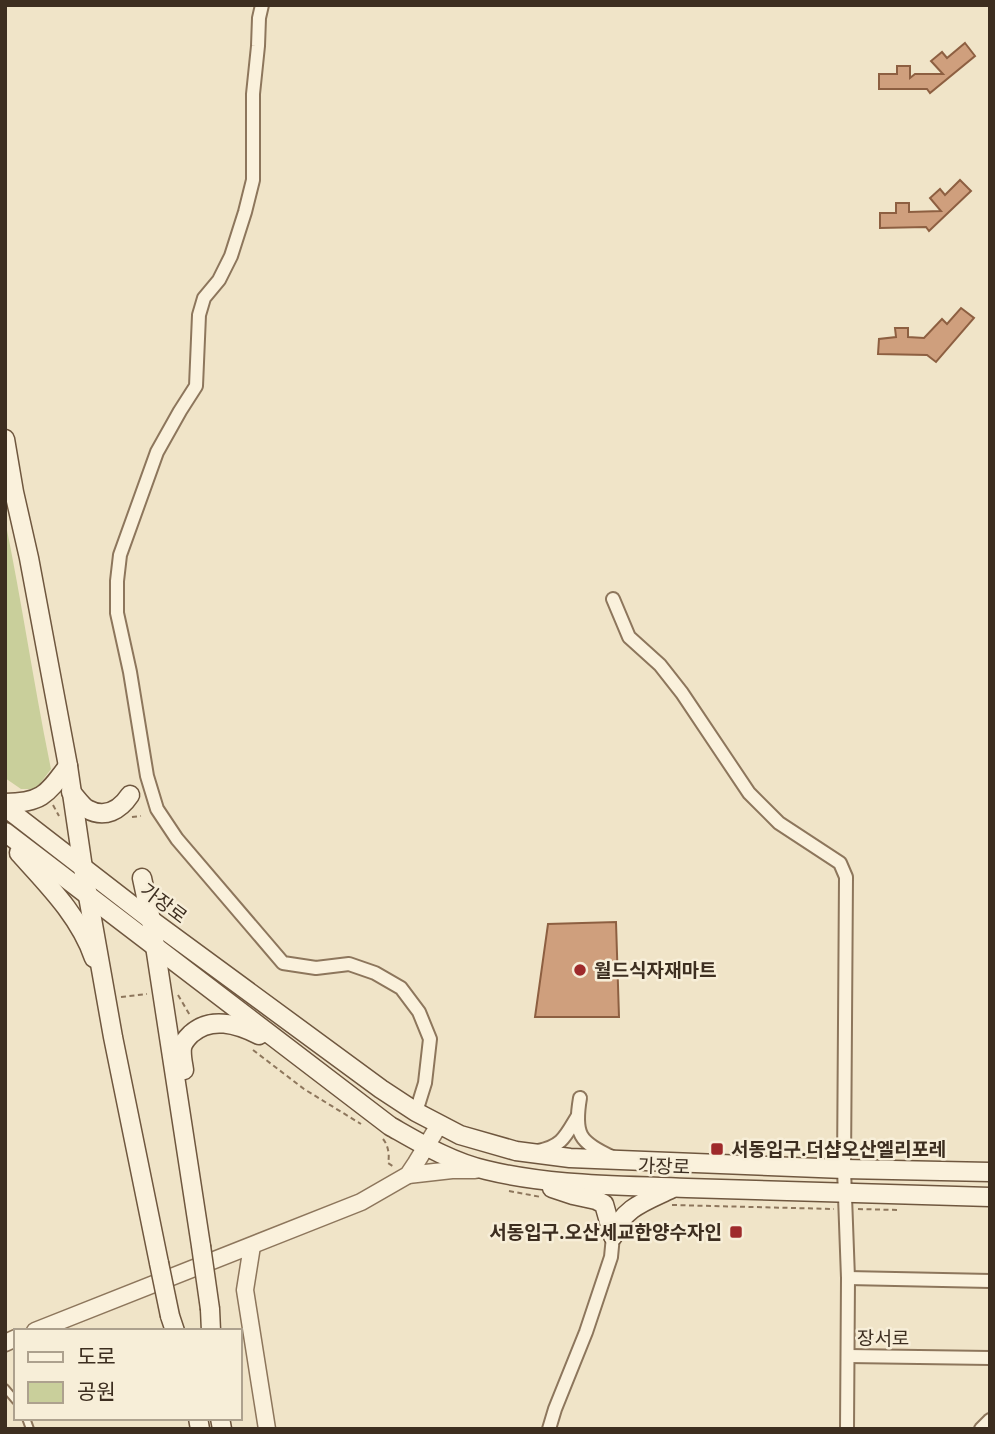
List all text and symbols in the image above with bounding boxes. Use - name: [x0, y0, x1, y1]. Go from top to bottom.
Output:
- street label: 가장로: [135, 877, 193, 929]
- place label: 월드식자재마트: [594, 957, 716, 983]
- marker: 월드식자재마트: [572, 962, 588, 978]
- place label: 서동입구.더샵오산엘리포레: [731, 1136, 946, 1162]
- marker: 서동입구.더샵오산엘리포레: [709, 1141, 725, 1157]
- street label: 가장로: [637, 1152, 691, 1180]
- place label: 서동입구.오산세교한양수자인: [489, 1219, 722, 1245]
- marker: 서동입구.오산세교한양수자인: [728, 1224, 744, 1240]
- street label: 장서로: [857, 1325, 909, 1351]
- legend: [14, 1329, 242, 1420]
- text: 도로: [77, 1342, 116, 1370]
- text: 공원: [77, 1377, 116, 1405]

